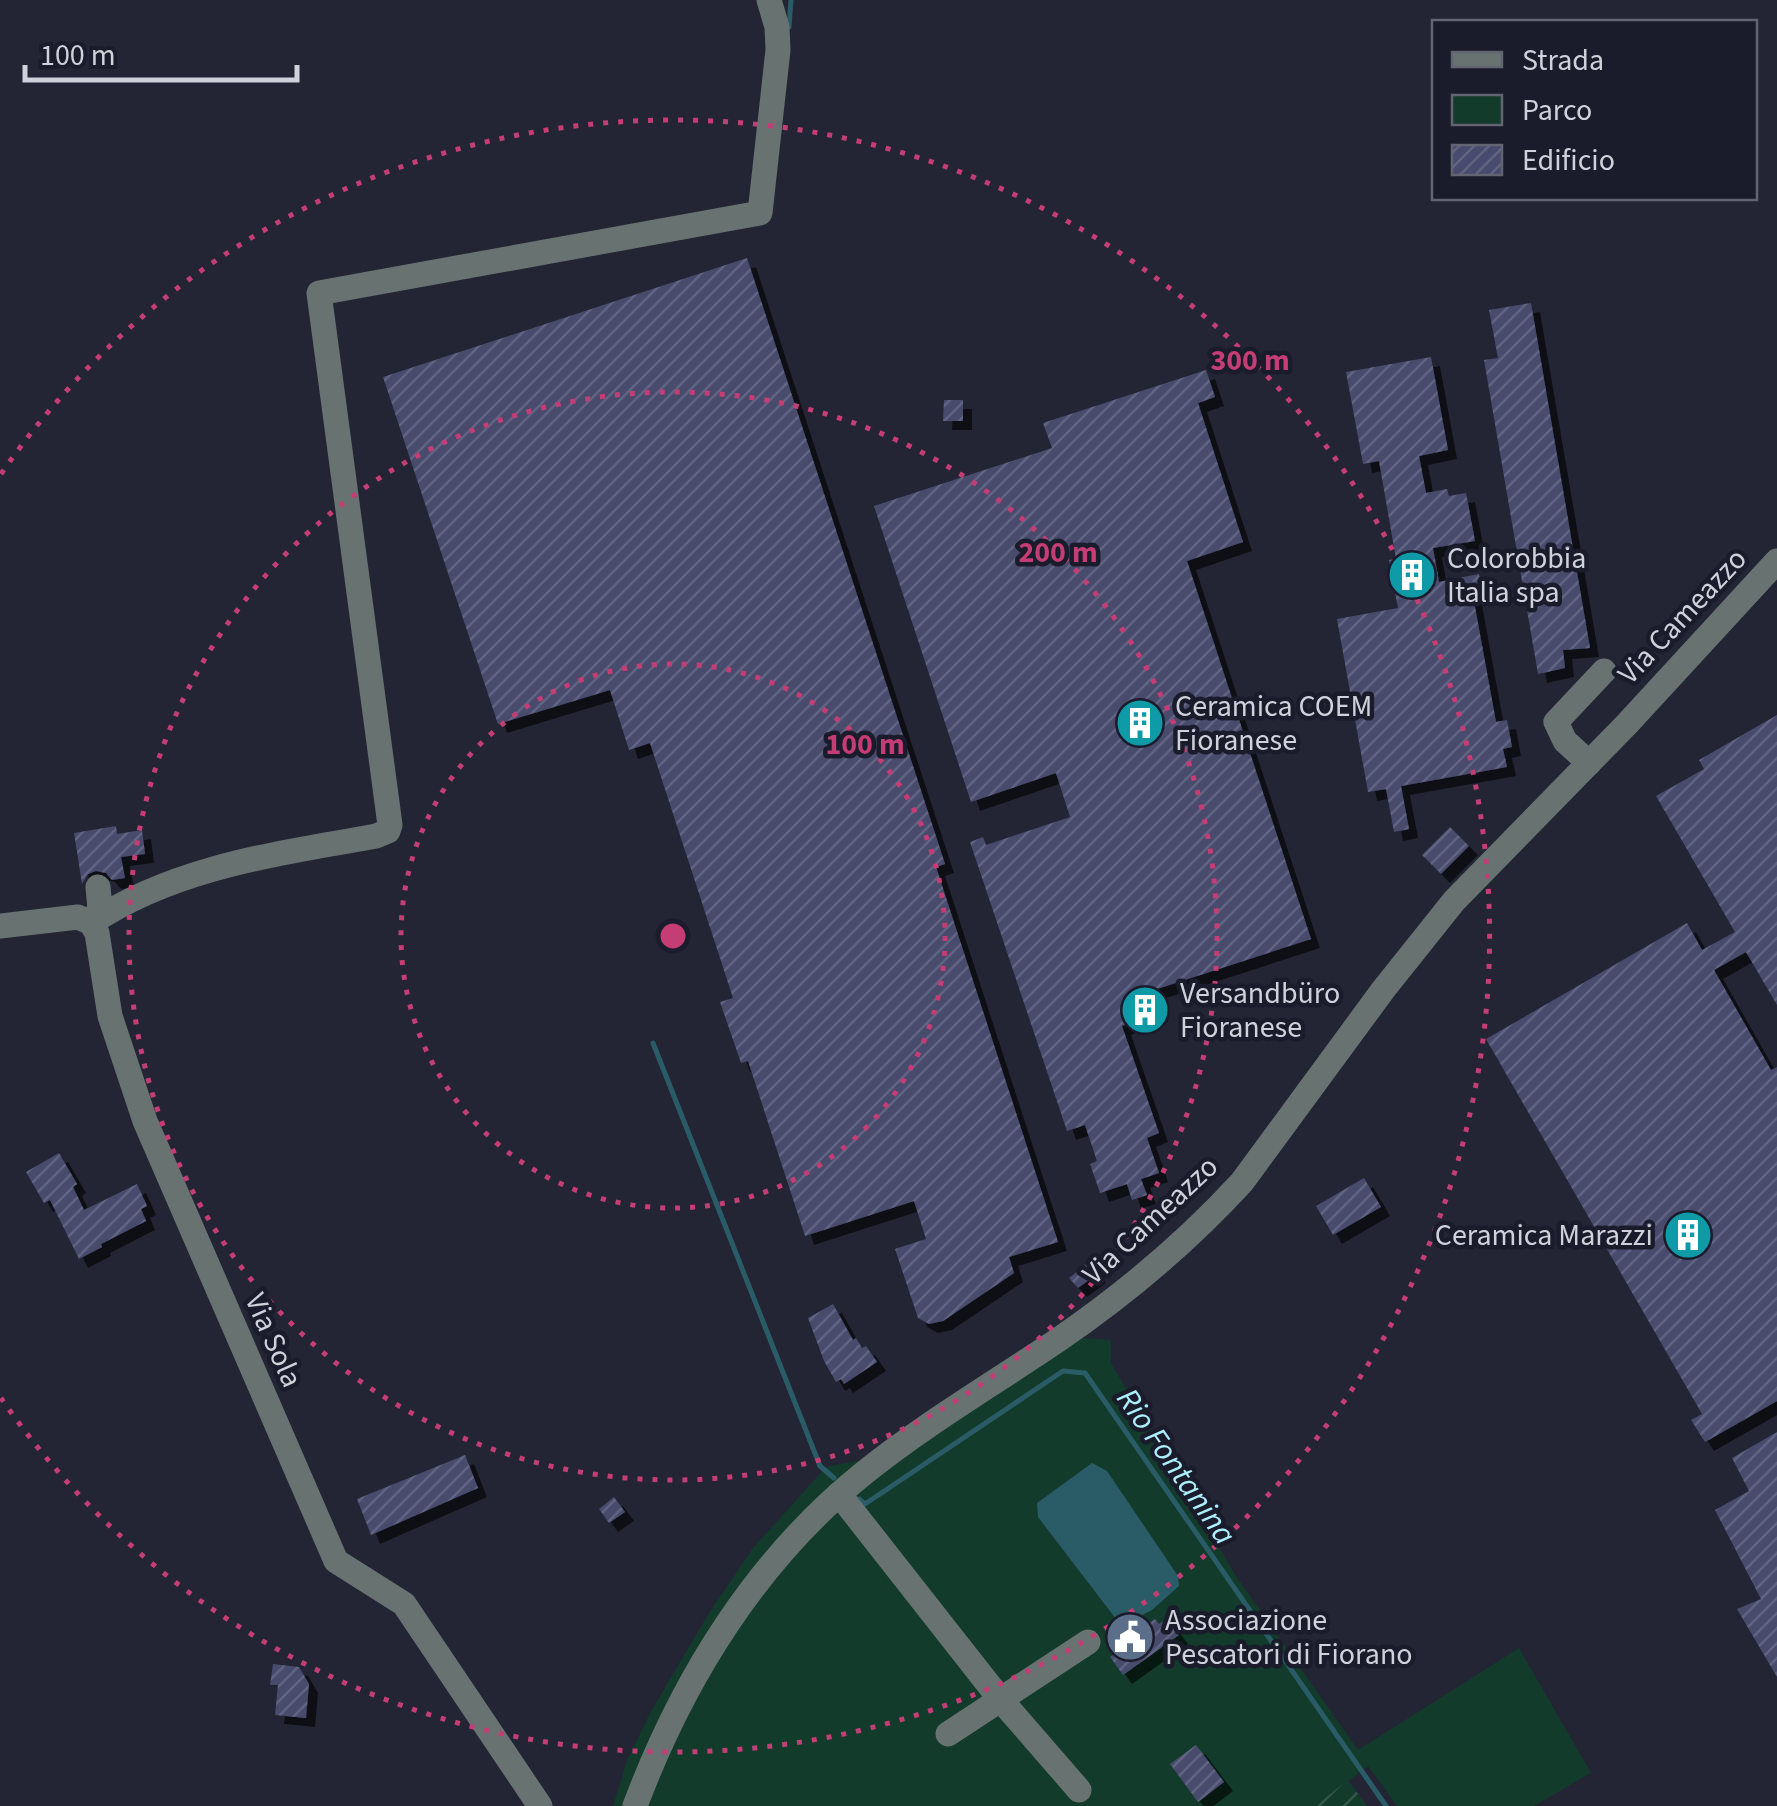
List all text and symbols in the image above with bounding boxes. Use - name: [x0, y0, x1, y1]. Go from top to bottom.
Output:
- scale bar: [25, 20, 298, 82]
- legend: [1432, 20, 1757, 200]
- text: 100 m: [40, 34, 116, 77]
- text: Strada: [1522, 39, 1604, 82]
- text: Parco: [1522, 89, 1592, 132]
- text: Edificio: [1522, 139, 1615, 182]
- text: 300 m: [1210, 339, 1290, 382]
- text: 200 m: [1018, 531, 1098, 574]
- place label: Colorobbia Italia spa: [1447, 537, 1586, 614]
- street label: Via Cameazzo: [1608, 539, 1757, 694]
- building icon: Colorobbia Italia spa: [1386, 549, 1438, 601]
- place label: Ceramica COEM Fioranese: [1175, 685, 1372, 762]
- building icon: Ceramica COEM Fioranese: [1114, 697, 1166, 749]
- text: 100 m: [825, 723, 905, 766]
- centre of rings: [655, 918, 691, 954]
- place label: Versandbüro Fioranese: [1180, 972, 1340, 1049]
- building icon: Versandbüro Fioranese: [1119, 984, 1171, 1036]
- street label: Via Cameazzo: [1073, 1146, 1228, 1295]
- building icon: Ceramica Marazzi: [1662, 1209, 1714, 1261]
- place label: Ceramica Marazzi: [1435, 1214, 1653, 1257]
- street label: Via Sola: [234, 1286, 313, 1394]
- water label: Rio Fontanina: [1105, 1379, 1247, 1554]
- place label: Associazione Pescatori di Fiorano: [1165, 1599, 1413, 1676]
- public building icon: Associazione Pescatori di Fiorano: [1104, 1611, 1156, 1663]

